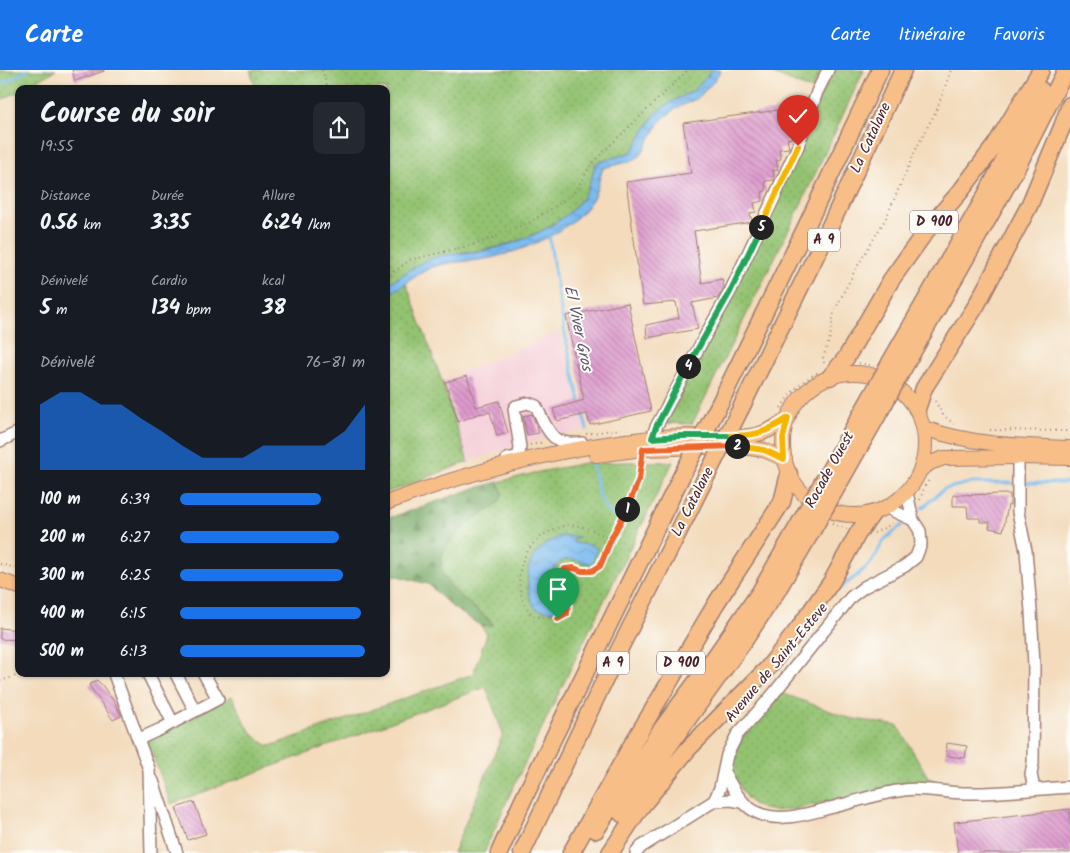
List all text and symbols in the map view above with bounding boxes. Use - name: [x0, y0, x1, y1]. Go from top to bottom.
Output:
- text: Carte: [25, 16, 83, 55]
- text: Carte: [830, 21, 870, 50]
- text: Itinéraire: [898, 21, 965, 50]
- text: Favoris: [993, 21, 1045, 50]
- text: Course du soir: [40, 92, 214, 137]
- pin: [777, 95, 819, 146]
- street label: La Catalane: [844, 98, 898, 177]
- button: share: [313, 102, 365, 154]
- icon: check: [784, 102, 812, 130]
- text: 19:55: [40, 134, 74, 159]
- text: Distance: [40, 185, 90, 207]
- text: Durée: [151, 185, 184, 207]
- text: Allure: [262, 185, 295, 207]
- text: 0.56: [40, 207, 78, 240]
- text: 3:35: [151, 207, 190, 240]
- text: 6:24: [262, 207, 302, 240]
- road number: D 900: [910, 210, 958, 233]
- text: km: [78, 214, 101, 236]
- text: /km: [302, 214, 331, 236]
- pin: 5: [748, 214, 774, 240]
- text: 5: [758, 216, 765, 238]
- road number: A 9: [808, 228, 840, 252]
- text: Dénivelé: [40, 270, 88, 292]
- text: Cardio: [151, 270, 187, 292]
- text: kcal: [262, 270, 285, 292]
- water label: El Viver Gros: [557, 283, 600, 375]
- text: 5: [40, 292, 51, 325]
- text: 134: [151, 292, 180, 325]
- text: 38: [262, 292, 286, 325]
- text: m: [51, 299, 67, 321]
- text: bpm: [180, 299, 211, 321]
- text: Dénivelé: [40, 350, 95, 375]
- text: 76–81 m: [305, 350, 365, 375]
- pin: 4: [676, 354, 700, 378]
- text: 4: [685, 355, 692, 377]
- street label: Rocade Ouest: [799, 427, 861, 513]
- pin: 2: [724, 434, 750, 458]
- text: 2: [733, 435, 742, 457]
- street label: La Catalane: [665, 463, 721, 541]
- text: 100 m: [40, 487, 81, 512]
- text: 6:39: [120, 487, 150, 512]
- pin: 1: [614, 496, 640, 522]
- text: 1: [625, 498, 630, 520]
- text: 200 m: [40, 525, 85, 550]
- text: 6:27: [120, 525, 150, 550]
- text: 300 m: [40, 563, 84, 588]
- text: 6:25: [120, 563, 151, 588]
- pin: [537, 568, 579, 619]
- icon: arrive: [544, 575, 572, 603]
- street label: Avenue de Saint-Esteve: [719, 597, 835, 728]
- text: 400 m: [40, 601, 84, 626]
- text: 6:15: [120, 601, 146, 626]
- text: 500 m: [40, 639, 84, 664]
- text: 6:13: [120, 639, 147, 664]
- road number: A 9: [597, 652, 629, 674]
- road number: D 900: [657, 652, 705, 674]

